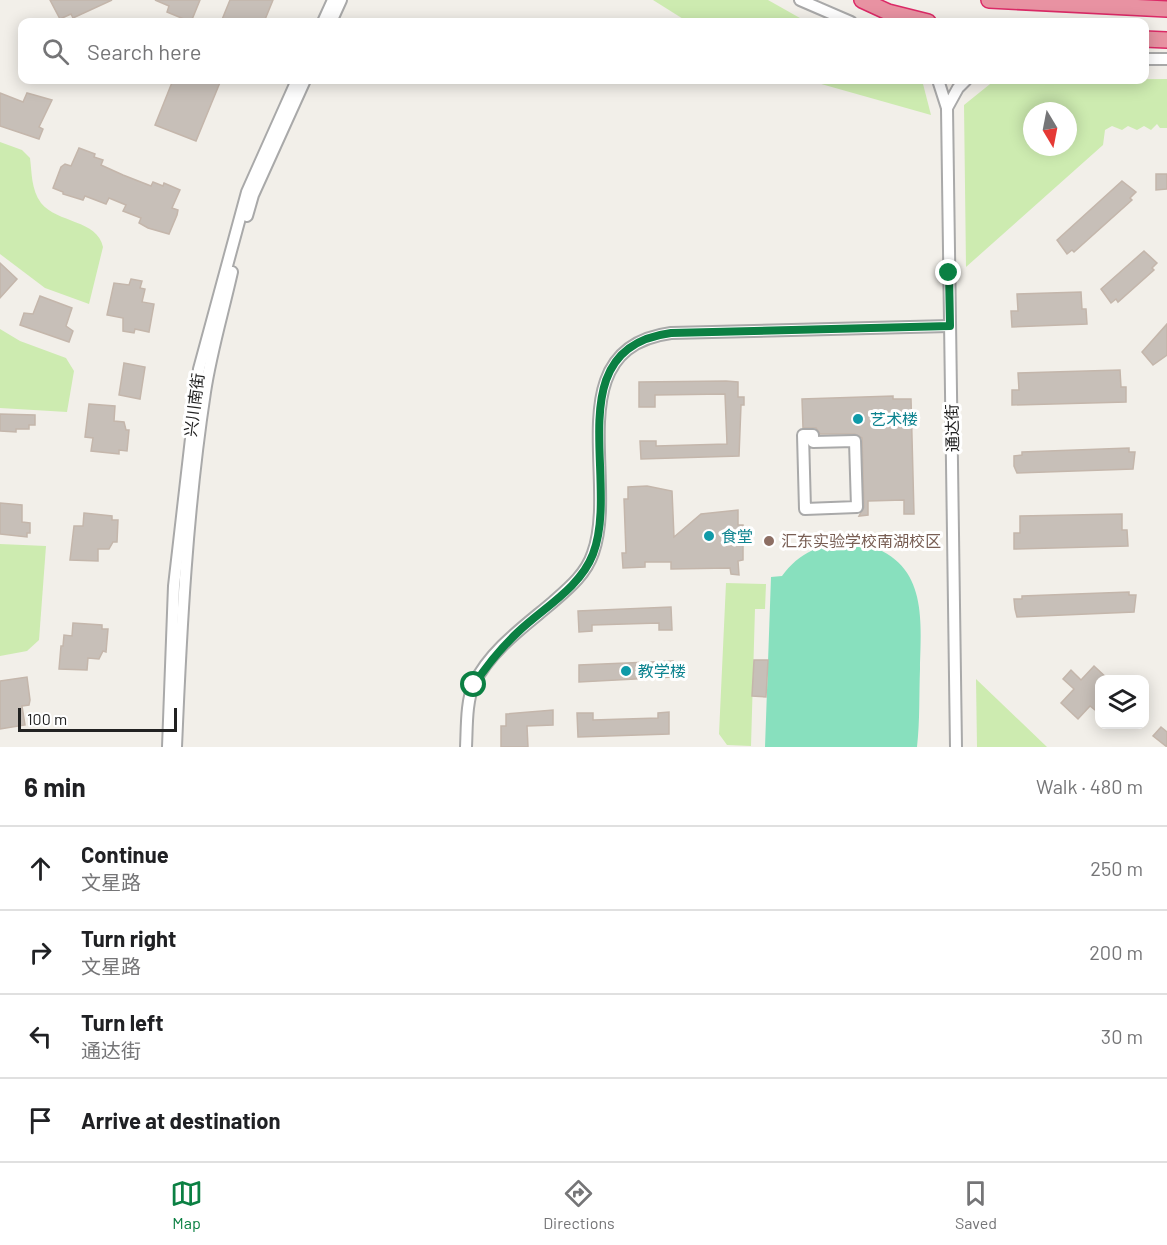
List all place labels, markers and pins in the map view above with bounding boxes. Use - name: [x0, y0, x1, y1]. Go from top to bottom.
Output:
- place label: 艺术楼: [870, 409, 918, 428]
- marker: 艺术楼: [851, 412, 865, 426]
- place label: 食堂: [721, 526, 753, 545]
- marker: 食堂: [702, 529, 716, 543]
- place label: 汇东实验学校南湖校区: [781, 531, 941, 550]
- marker: 汇东实验学校南湖校区: [762, 534, 776, 548]
- place label: 教学楼: [638, 661, 686, 680]
- marker: 教学楼: [619, 664, 633, 678]

